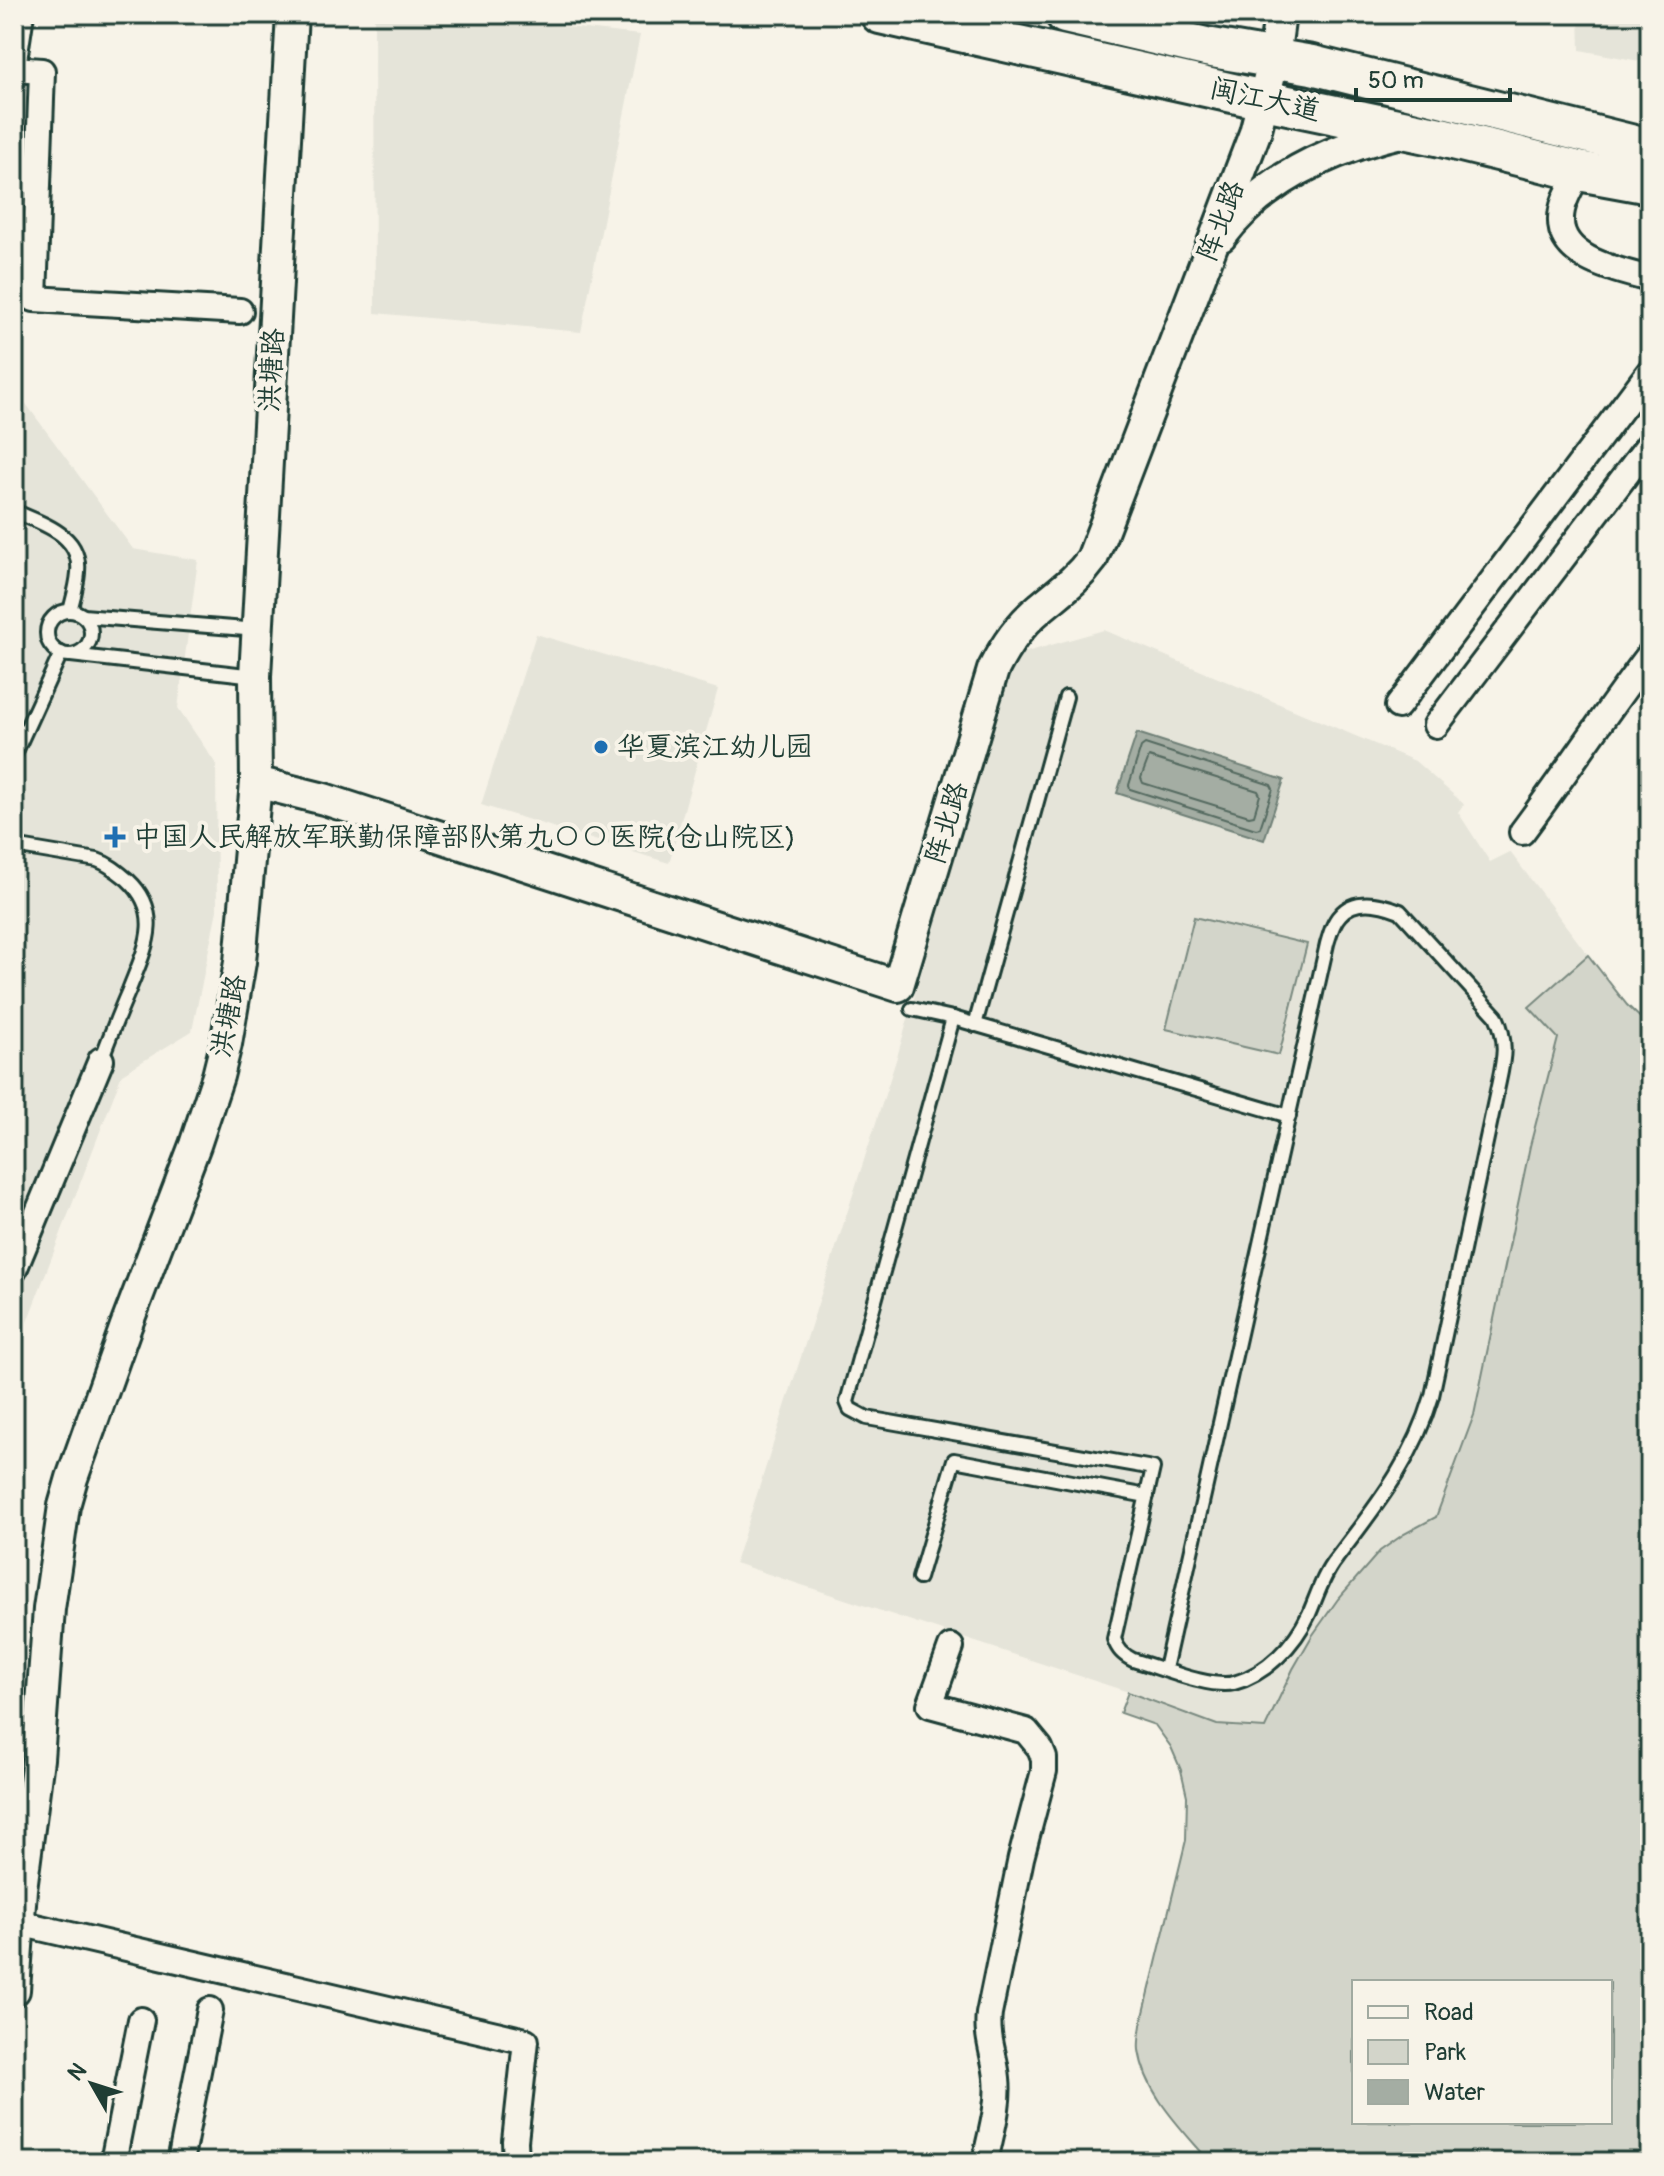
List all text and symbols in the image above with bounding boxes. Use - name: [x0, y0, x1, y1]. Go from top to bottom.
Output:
- scale bar: [1356, 52, 1510, 102]
- text: 50 m: [1368, 66, 1424, 95]
- street label: 闽江大道: [1207, 71, 1323, 129]
- street label: 阵北路: [1190, 176, 1252, 266]
- street label: 洪塘路: [252, 327, 292, 413]
- place label: 华夏滨江幼儿园: [617, 730, 813, 765]
- marker: 华夏滨江幼儿园: [592, 738, 610, 756]
- street label: 阵北路: [918, 778, 976, 868]
- place label: 中国人民解放军联勤保障部队第九〇〇医院(仓山院区): [133, 820, 796, 855]
- marker: 中国人民解放军联勤保障部队第九〇〇医院(仓山院区): [104, 826, 126, 848]
- street label: 洪塘路: [204, 971, 254, 1061]
- legend: [1352, 1980, 1612, 2124]
- text: Road: [1424, 1998, 1474, 2027]
- text: Park: [1424, 2038, 1466, 2067]
- north arrow: [52, 2044, 132, 2124]
- text: N: [62, 2057, 93, 2087]
- text: Water: [1424, 2078, 1485, 2107]

